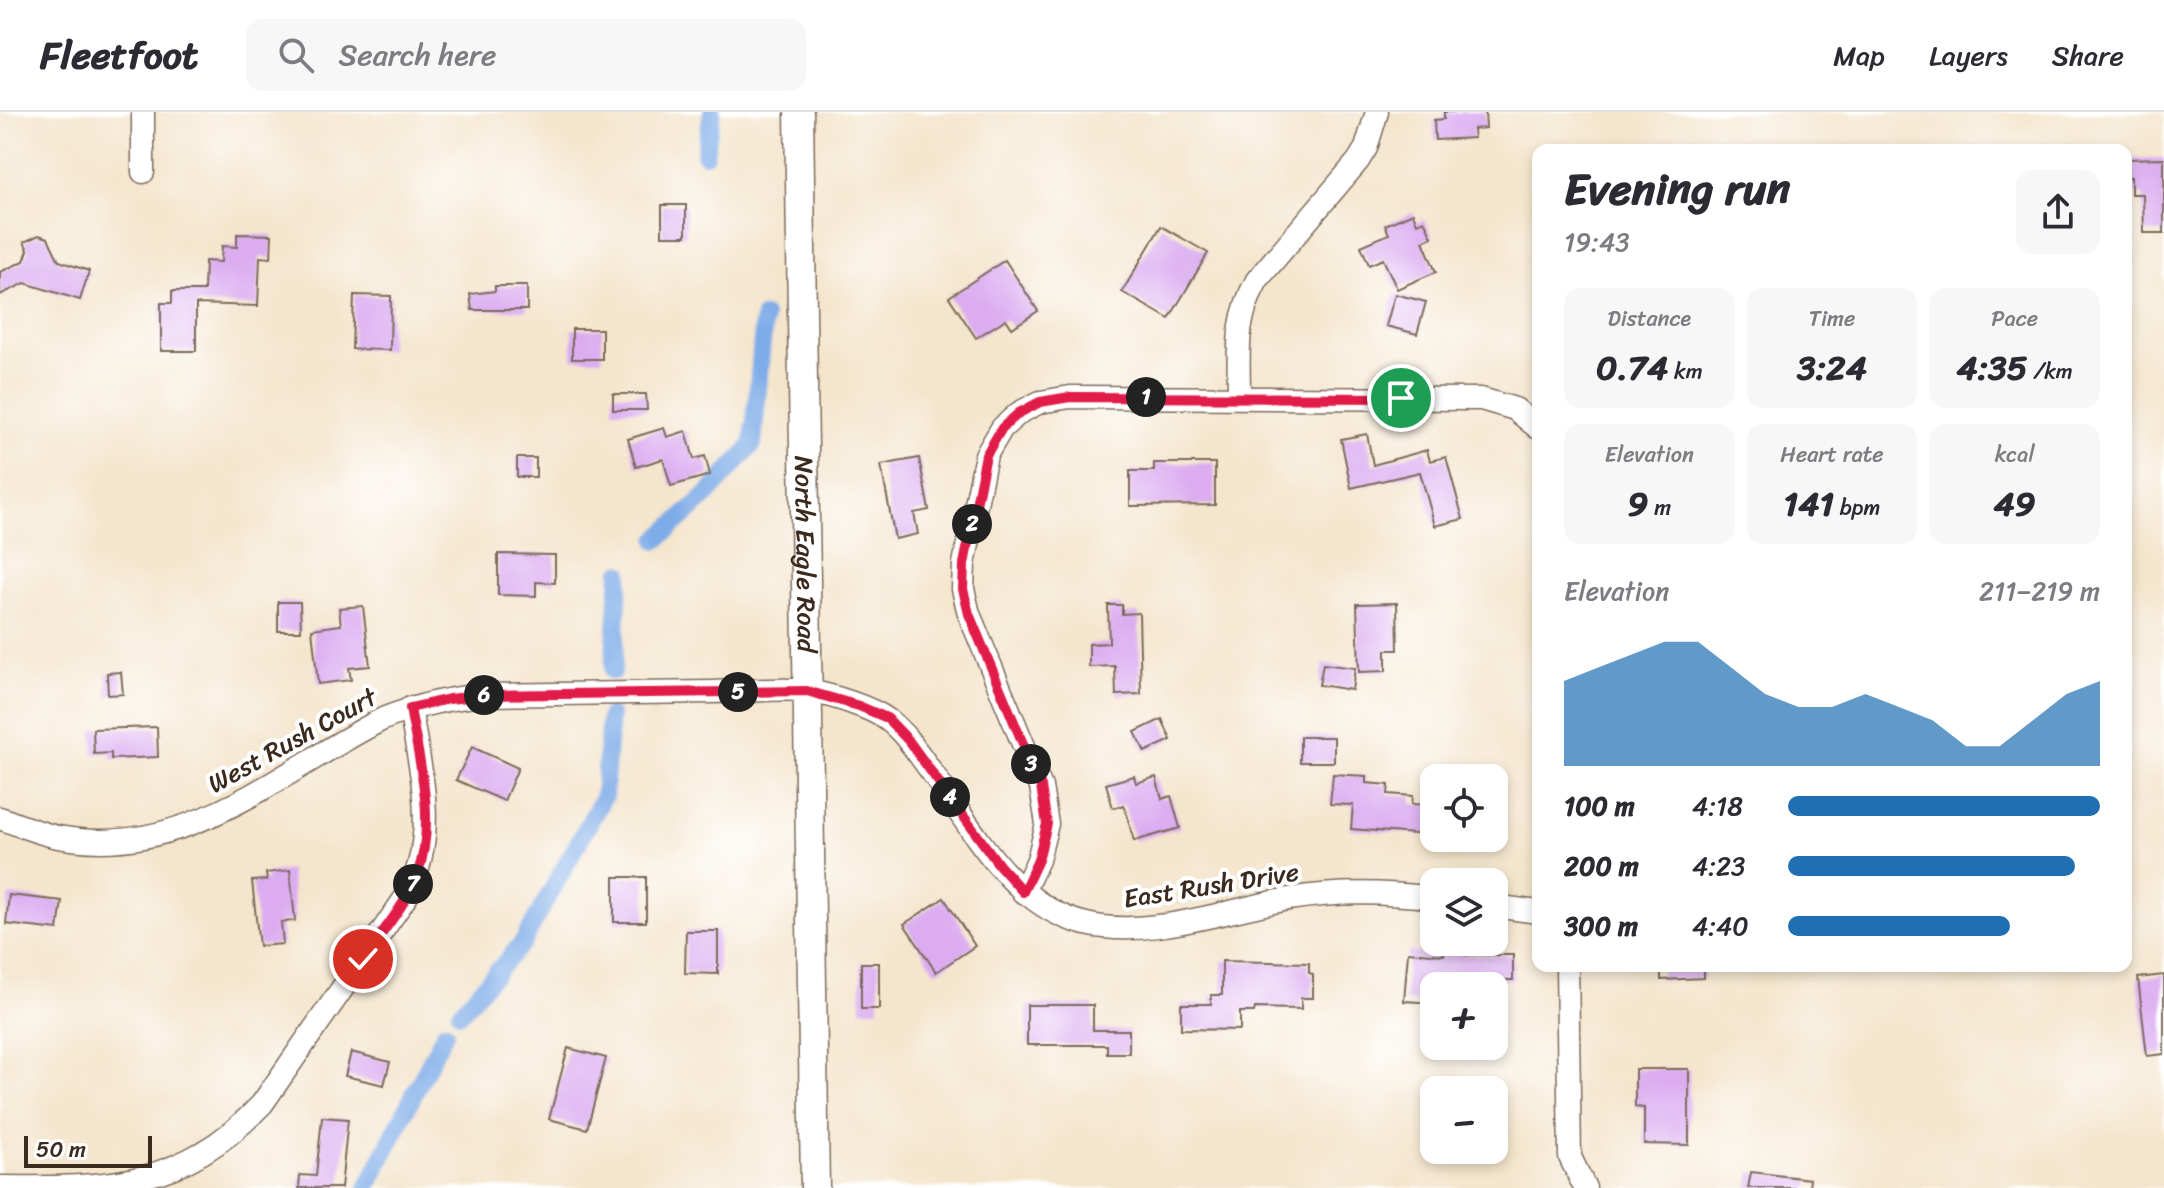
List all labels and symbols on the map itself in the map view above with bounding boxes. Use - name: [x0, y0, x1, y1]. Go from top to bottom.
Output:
- pin: [1367, 364, 1435, 432]
- pin: 1: [1126, 377, 1166, 417]
- street label: North Eagle Road: [781, 455, 830, 655]
- pin: 2: [952, 504, 992, 544]
- pin: 5: [718, 672, 758, 712]
- street label: West Rush Court: [199, 674, 387, 806]
- pin: 6: [464, 675, 504, 715]
- pin: 3: [1011, 744, 1051, 784]
- pin: 4: [930, 777, 970, 817]
- street label: East Rush Drive: [1120, 848, 1302, 922]
- pin: 7: [393, 864, 433, 904]
- pin: [329, 925, 397, 993]
- scale bar: [24, 1132, 152, 1168]

